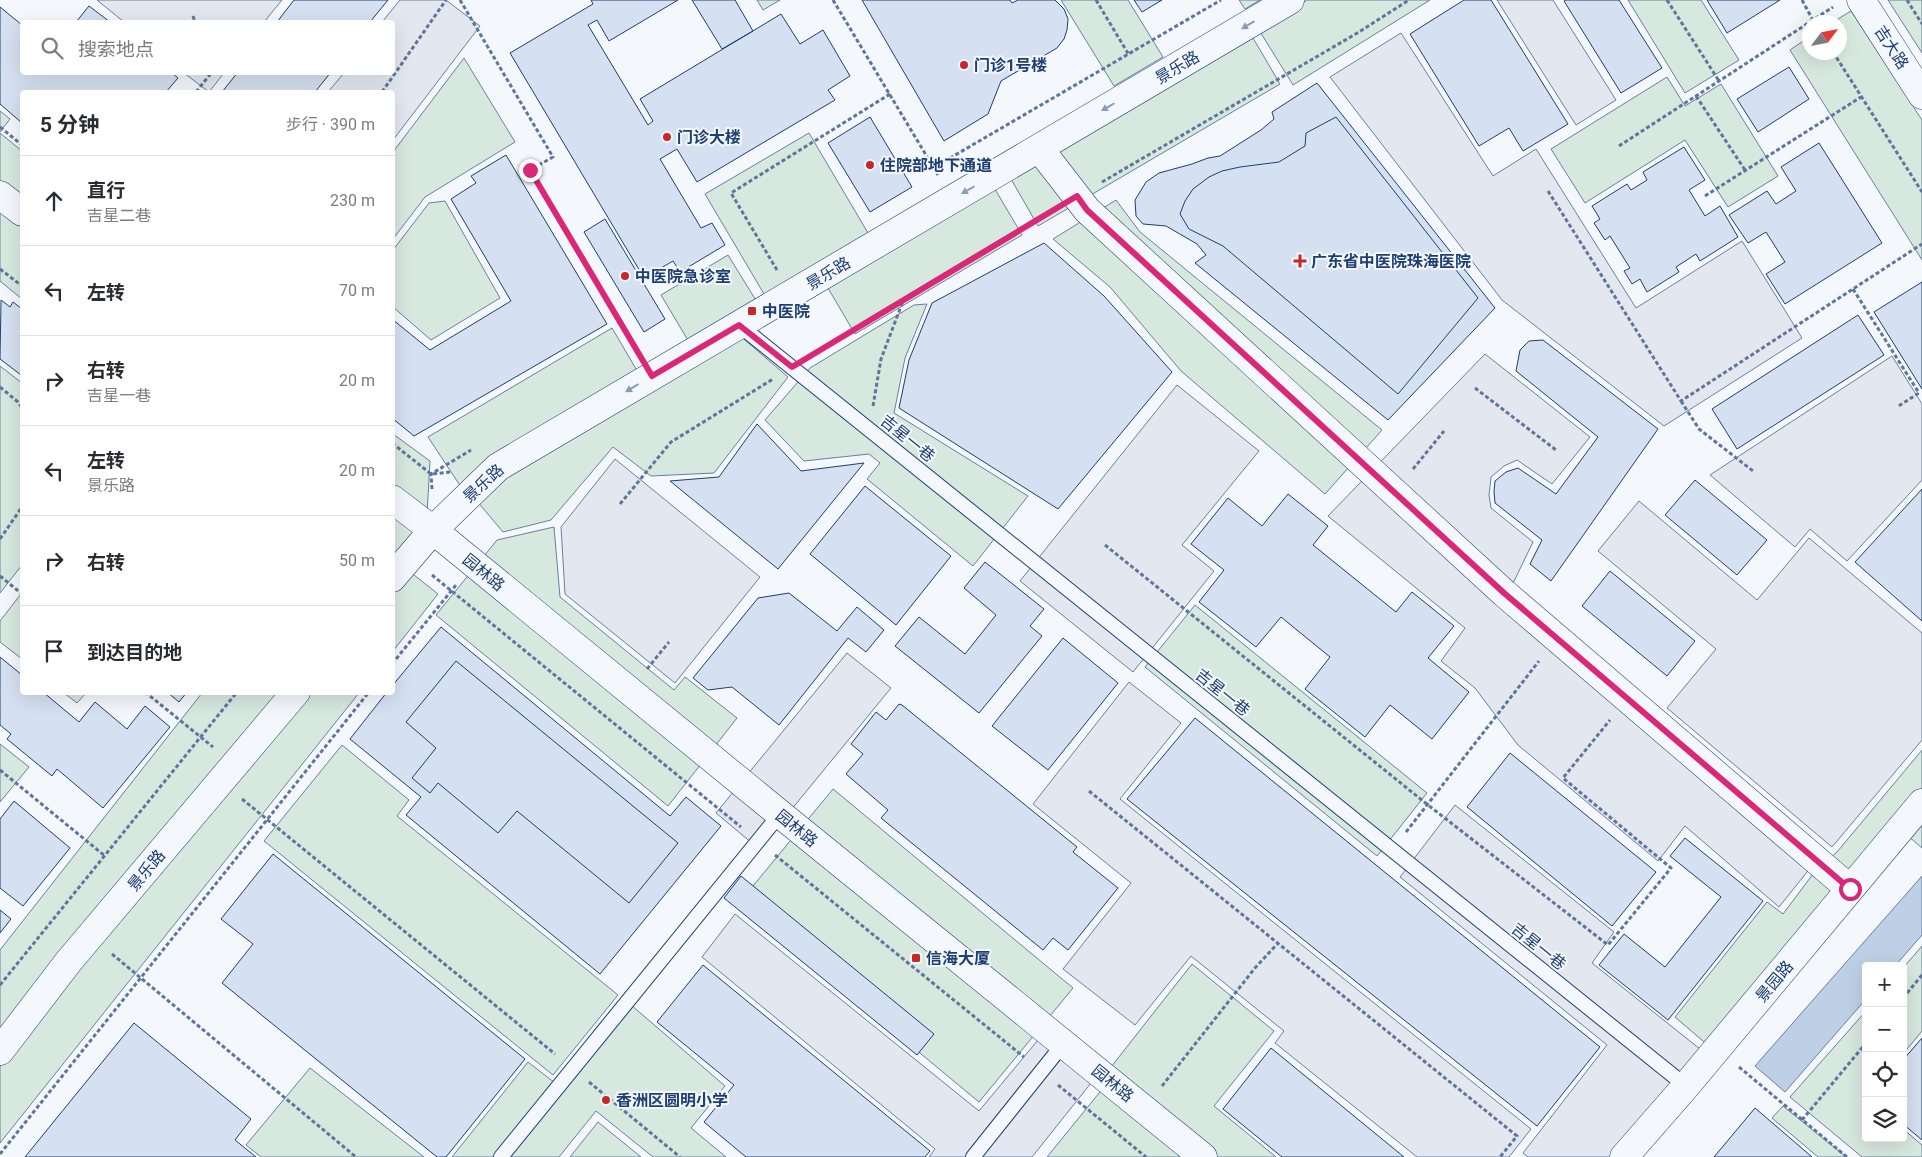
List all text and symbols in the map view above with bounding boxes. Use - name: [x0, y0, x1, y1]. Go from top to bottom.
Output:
- north arrow: [1802, 15, 1847, 60]
- search box: [20, 20, 395, 75]
- one-way arrow: [1242, 20, 1255, 29]
- street label: 吉大路: [1871, 22, 1913, 73]
- icon: search: [38, 34, 66, 62]
- text: 搜索地点: [78, 38, 154, 61]
- street label: 景乐路: [1152, 47, 1203, 88]
- place label: 门诊1号楼: [974, 56, 1047, 75]
- marker: 门诊1号楼: [958, 59, 970, 71]
- one-way arrow: [1102, 103, 1115, 112]
- text: 5 分钟: [40, 113, 99, 137]
- text: 步行 · 390 m: [286, 115, 375, 134]
- place label: 门诊大楼: [677, 128, 741, 147]
- marker: 门诊大楼: [661, 131, 673, 143]
- place label: 住院部地下通道: [880, 156, 992, 175]
- route end: [519, 159, 542, 182]
- marker: 住院部地下通道: [864, 159, 876, 171]
- text: 直行: [87, 179, 125, 202]
- one-way arrow: [962, 185, 975, 194]
- icon: ahead: [40, 187, 68, 215]
- text: 230 m: [330, 191, 375, 210]
- text: 吉星二巷: [87, 206, 151, 225]
- place label: 广东省中医院珠海医院: [1311, 252, 1471, 271]
- street label: 景乐路: [803, 253, 854, 294]
- marker: 广东省中医院珠海医院: [1293, 254, 1307, 268]
- place label: 中医院急诊室: [635, 267, 731, 286]
- marker: 中医院急诊室: [619, 270, 631, 282]
- icon: left: [40, 277, 68, 305]
- text: 左转: [87, 281, 125, 304]
- text: 70 m: [339, 281, 375, 300]
- place label: 中医院: [762, 302, 810, 321]
- marker: 中医院: [746, 305, 758, 317]
- text: 右转: [87, 359, 125, 382]
- icon: right: [40, 367, 68, 395]
- text: 20 m: [339, 371, 375, 390]
- one-way arrow: [626, 383, 639, 392]
- text: 吉星一巷: [87, 386, 151, 405]
- street label: 吉星一巷: [877, 411, 939, 466]
- text: 左转: [87, 449, 125, 472]
- icon: left: [40, 457, 68, 485]
- street label: 景乐路: [459, 460, 508, 506]
- text: 20 m: [339, 461, 375, 480]
- text: 景乐路: [87, 476, 135, 495]
- icon: right: [40, 547, 68, 575]
- street label: 园林路: [459, 550, 508, 595]
- text: 右转: [87, 551, 125, 574]
- text: 50 m: [339, 551, 375, 570]
- icon: arrive: [40, 637, 68, 665]
- text: 到达目的地: [87, 641, 182, 664]
- street label: 吉星一巷: [1192, 665, 1254, 720]
- street label: 园林路: [772, 806, 821, 851]
- street label: 景乐路: [124, 846, 169, 895]
- route start: [1839, 878, 1862, 901]
- street label: 吉星一巷: [1508, 919, 1570, 974]
- place label: 信海大厦: [926, 949, 990, 968]
- marker: 信海大厦: [910, 952, 922, 964]
- street label: 景园路: [1752, 957, 1797, 1006]
- map controls: [1862, 962, 1907, 1142]
- button: +: [1862, 962, 1907, 1007]
- button: −: [1862, 1007, 1907, 1052]
- button: locate: [1862, 1052, 1907, 1097]
- street label: 园林路: [1088, 1061, 1137, 1106]
- place label: 香洲区圆明小学: [616, 1091, 728, 1110]
- marker: 香洲区圆明小学: [600, 1094, 612, 1106]
- button: layers: [1862, 1097, 1907, 1142]

